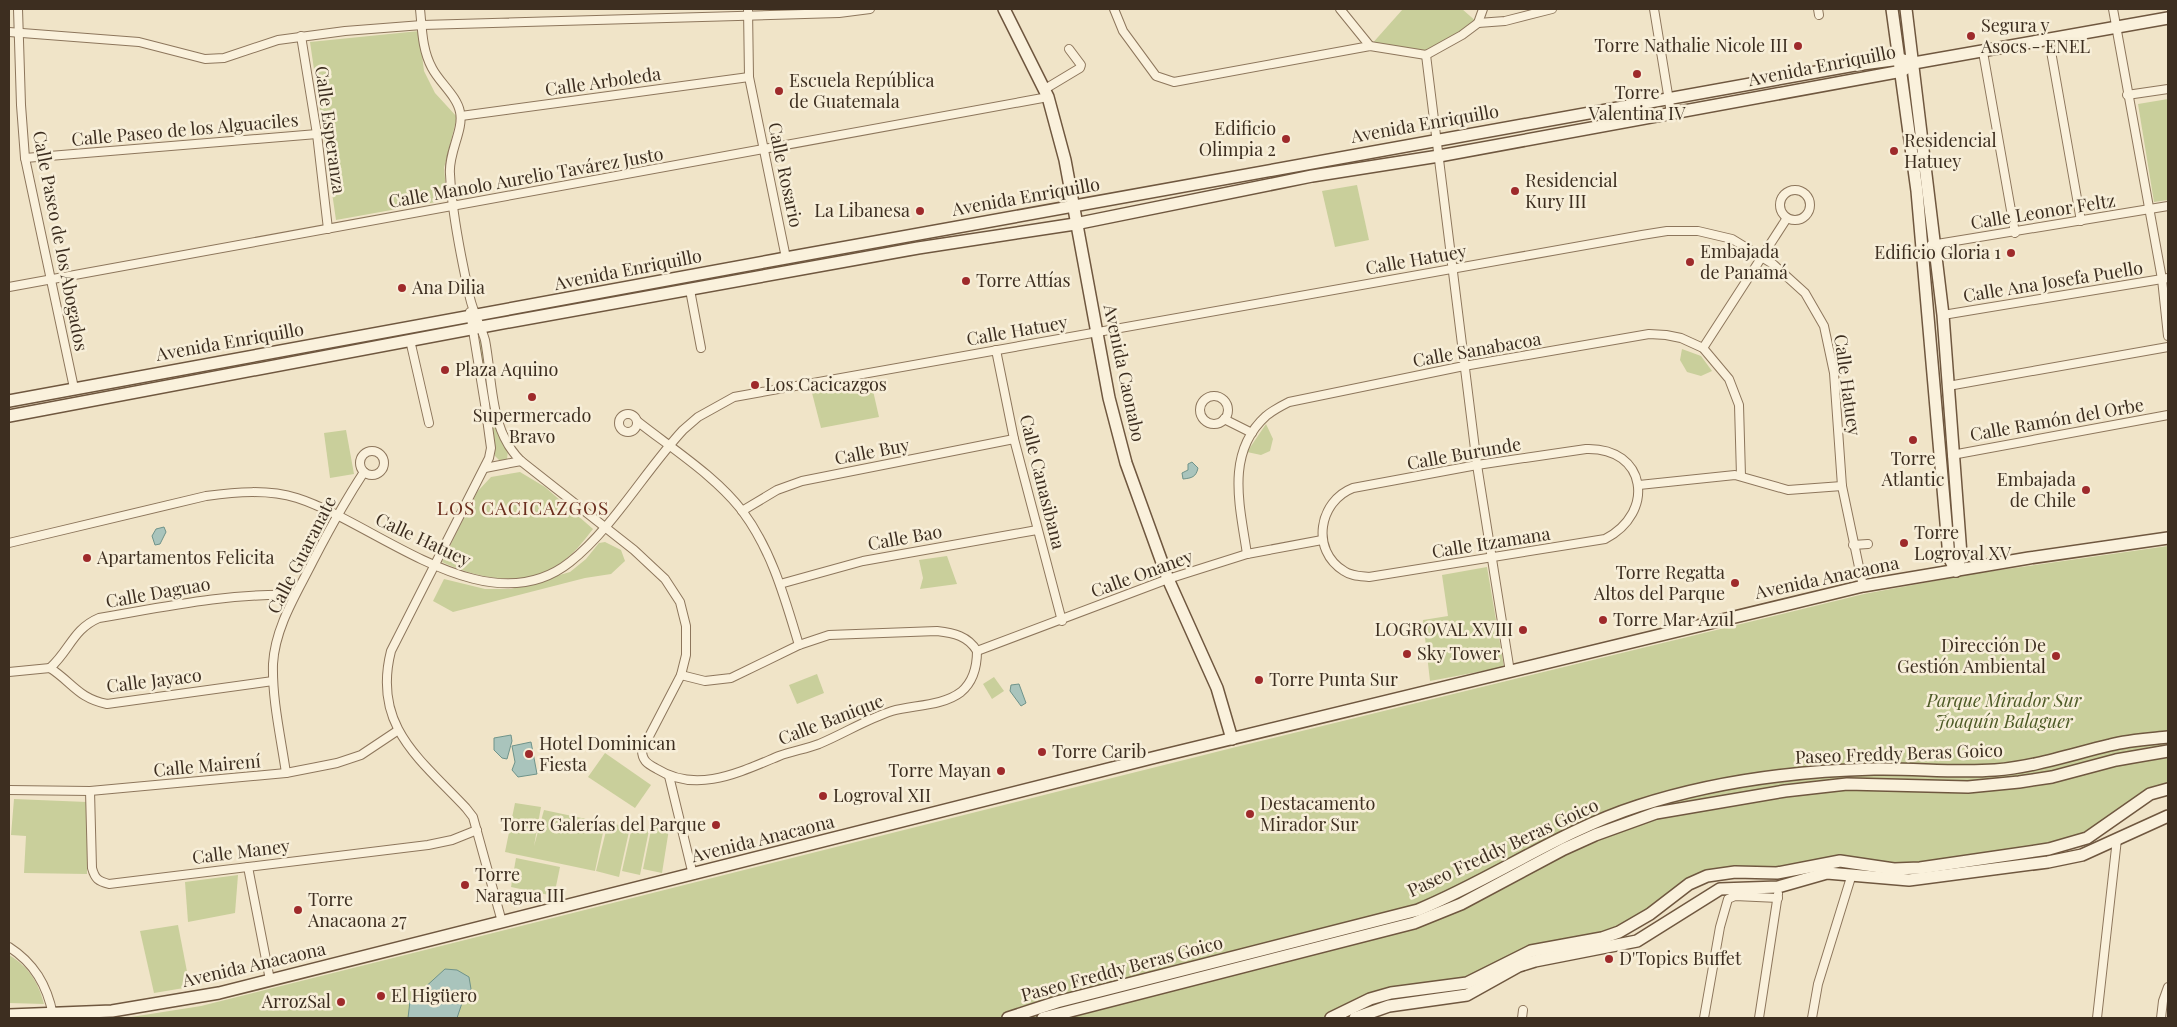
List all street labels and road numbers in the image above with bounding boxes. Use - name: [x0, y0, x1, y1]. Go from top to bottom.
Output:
- street label: Avenida Enriquillo: [1745, 39, 1898, 91]
- street label: Calle Arboleda: [543, 61, 662, 101]
- street label: Calle Esperanza: [310, 64, 352, 195]
- street label: Avenida Enriquillo: [1348, 98, 1501, 148]
- street label: Calle Paseo de los Alguaciles: [70, 107, 299, 151]
- street label: Calle Rosario: [763, 120, 809, 230]
- street label: Calle Paseo de los Abogados: [28, 128, 94, 353]
- street label: Calle Manolo Aurelio Tavárez Justo: [387, 141, 665, 213]
- street label: Avenida Enriquillo: [949, 171, 1102, 221]
- street label: Calle Leonor Feltz: [1969, 188, 2117, 234]
- street label: Calle Hatuey: [1363, 238, 1468, 280]
- street label: Avenida Enriquillo: [551, 243, 704, 295]
- street label: Calle Ana Josefa Puello: [1961, 255, 2145, 307]
- street label: Avenida Caonabo: [1099, 301, 1151, 444]
- street label: Calle Hatuey: [964, 309, 1069, 351]
- street label: Avenida Enriquillo: [153, 316, 306, 366]
- street label: Calle Sanabacoa: [1411, 326, 1543, 372]
- street label: Calle Hatuey: [1829, 332, 1867, 437]
- street label: Calle Ramón del Orbe: [1968, 392, 2146, 446]
- street label: Calle Canasibana: [1015, 412, 1071, 552]
- street label: Calle Burunde: [1405, 431, 1523, 475]
- street label: Calle Buy: [832, 432, 911, 470]
- street label: Calle Guaranate: [261, 491, 341, 618]
- street label: Calle Hatuey: [372, 507, 475, 572]
- street label: Calle Bao: [866, 519, 944, 555]
- street label: Calle Itzamana: [1430, 521, 1552, 563]
- street label: Calle Onaney: [1087, 544, 1196, 603]
- street label: Avenida Anacaona: [1752, 550, 1901, 604]
- street label: Calle Daguao: [104, 571, 212, 613]
- street label: Calle Jayaco: [105, 662, 203, 698]
- street label: Calle Banique: [775, 688, 887, 750]
- street label: Paseo Freddy Beras Goico: [1795, 737, 2003, 769]
- street label: Calle Mairení: [152, 748, 262, 782]
- street label: Paseo Freddy Beras Goico: [1403, 792, 1602, 902]
- street label: Avenida Anacaona: [688, 809, 837, 868]
- street label: Calle Maney: [191, 833, 291, 869]
- street label: Paseo Freddy Beras Goico: [1018, 929, 1225, 1007]
- street label: Avenida Anacaona: [179, 936, 328, 992]

